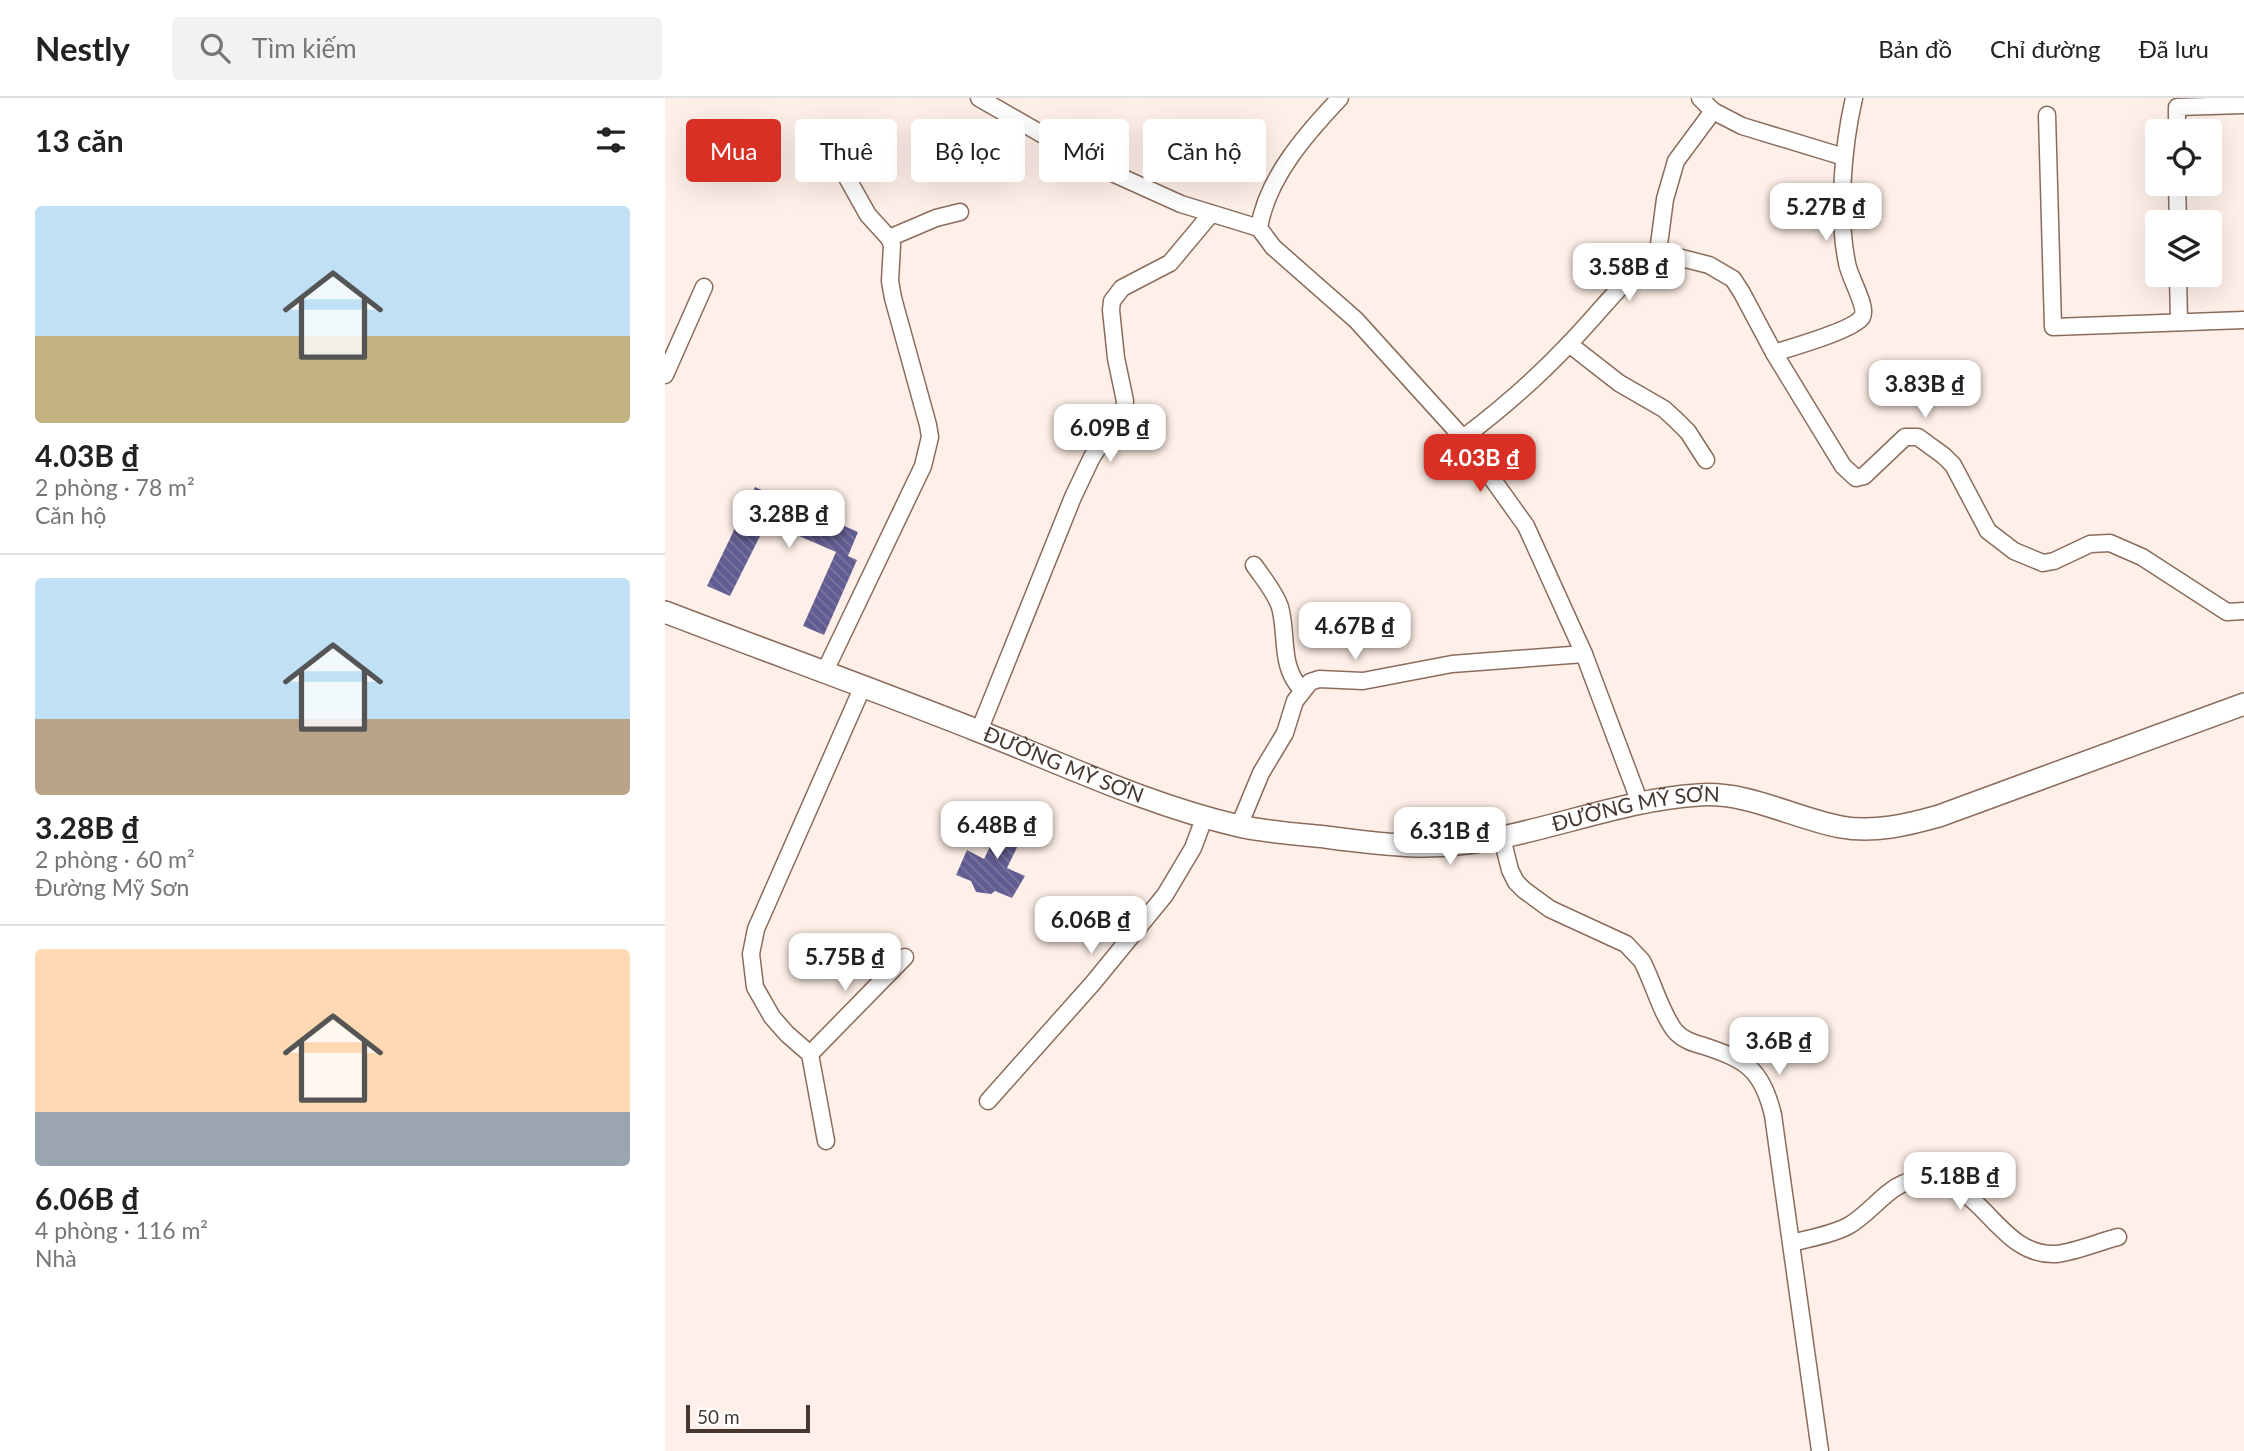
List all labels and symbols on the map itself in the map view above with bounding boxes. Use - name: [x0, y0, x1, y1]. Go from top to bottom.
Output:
- pin: 5.27B ₫: [1761, 184, 1891, 243]
- pin: 3.58B ₫: [1564, 244, 1694, 303]
- pin: 3.83B ₫: [1860, 360, 1990, 420]
- pin: 6.09B ₫: [1045, 404, 1175, 464]
- pin: 4.03B ₫: [1415, 434, 1545, 494]
- pin: 3.28B ₫: [724, 490, 854, 550]
- pin: 4.67B ₫: [1290, 602, 1420, 662]
- street label: ĐƯỜNG MỸ SƠN: [980, 720, 1148, 807]
- street label: ĐƯỜNG MỸ SƠN: [1549, 780, 1720, 836]
- pin: 6.48B ₫: [932, 802, 1062, 861]
- pin: 6.31B ₫: [1385, 808, 1515, 867]
- pin: 6.06B ₫: [1026, 896, 1156, 956]
- pin: 5.75B ₫: [780, 934, 910, 993]
- pin: 3.6B ₫: [1722, 1018, 1836, 1077]
- pin: 5.18B ₫: [1895, 1152, 2025, 1212]
- scale bar: [686, 1402, 810, 1434]

